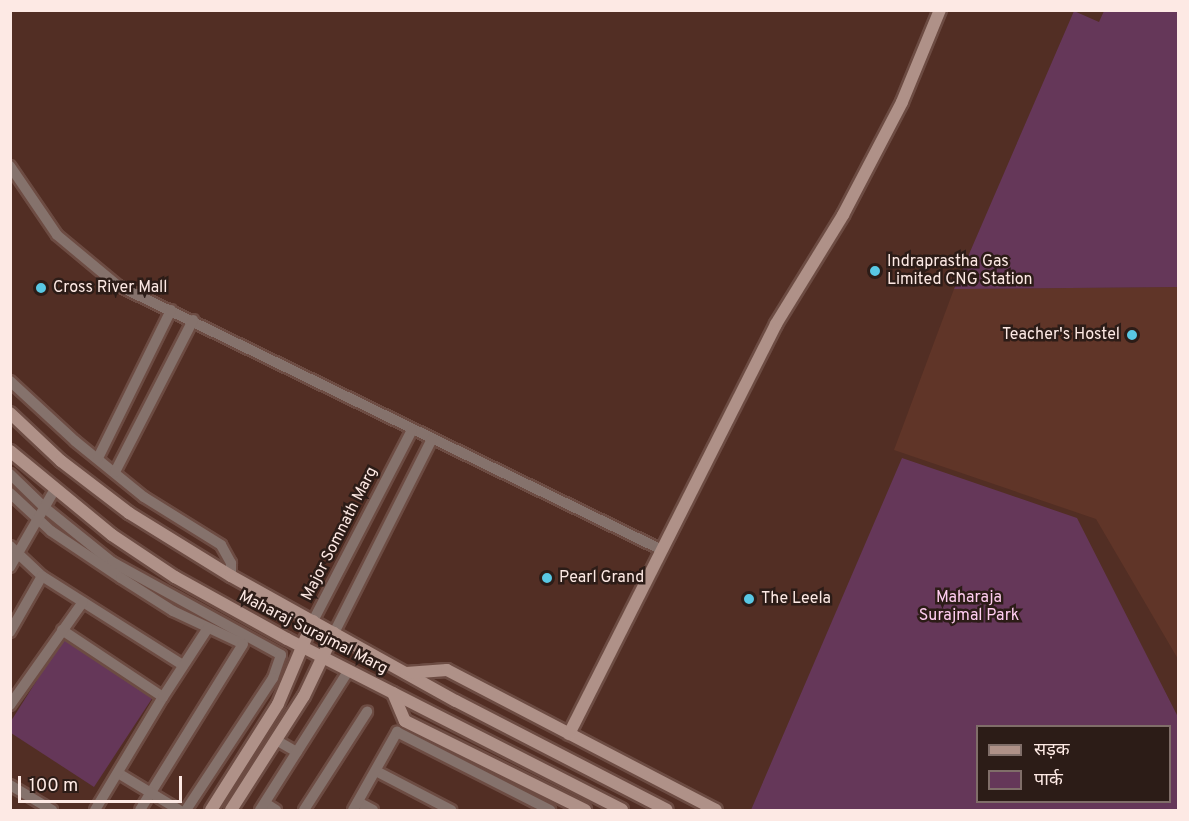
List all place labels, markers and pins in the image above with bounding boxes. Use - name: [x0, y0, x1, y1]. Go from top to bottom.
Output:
- place label: Indraprastha Gas Limited CNG Station: [887, 252, 1033, 290]
- marker: Indraprastha Gas Limited CNG Station: [868, 264, 882, 278]
- place label: Cross River Mall: [53, 278, 167, 298]
- marker: Cross River Mall: [34, 281, 48, 295]
- place label: Teacher's Hostel: [1002, 325, 1120, 345]
- marker: Teacher's Hostel: [1125, 328, 1139, 342]
- place label: Pearl Grand: [559, 568, 644, 588]
- marker: Pearl Grand: [540, 571, 554, 585]
- place label: The Leela: [761, 589, 831, 609]
- marker: The Leela: [742, 592, 756, 606]

